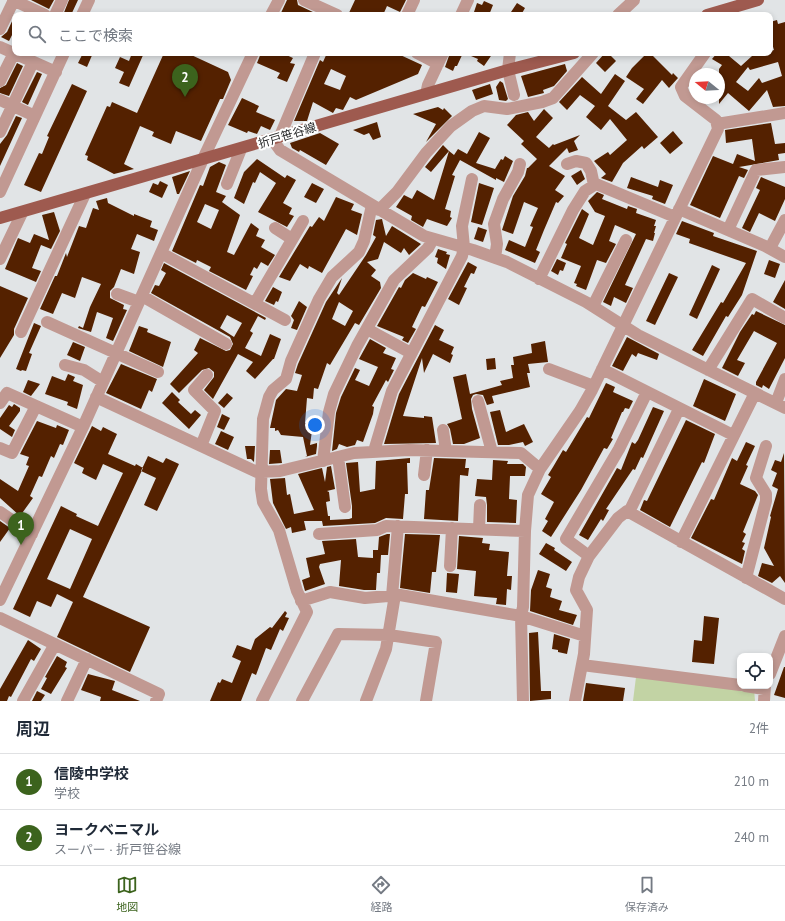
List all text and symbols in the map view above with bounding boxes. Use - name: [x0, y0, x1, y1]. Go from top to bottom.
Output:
- search box: [12, 12, 773, 56]
- icon: search: [26, 23, 48, 45]
- text: ここで検索: [58, 26, 133, 45]
- pin: 2: [172, 64, 198, 97]
- north arrow: [689, 68, 725, 104]
- street label: 折戸笹谷線: [256, 119, 318, 151]
- your location: [305, 415, 325, 435]
- pin: 1: [8, 512, 34, 545]
- map controls: [737, 653, 773, 689]
- button: locate: [737, 653, 773, 689]
- text: 周辺: [16, 718, 50, 740]
- text: 2件: [749, 720, 769, 737]
- text: 信陵中学校: [54, 764, 129, 783]
- text: 1: [25, 773, 33, 790]
- text: 210 m: [734, 773, 769, 790]
- text: 学校: [54, 785, 80, 802]
- text: ヨークベニマル: [54, 820, 159, 839]
- text: 2: [25, 829, 33, 846]
- text: 240 m: [734, 829, 769, 846]
- text: スーパー · 折戸笹谷線: [54, 841, 181, 858]
- tab: 地図: [116, 874, 138, 914]
- tab: 経路: [370, 874, 392, 914]
- tab: 保存済み: [625, 874, 669, 914]

